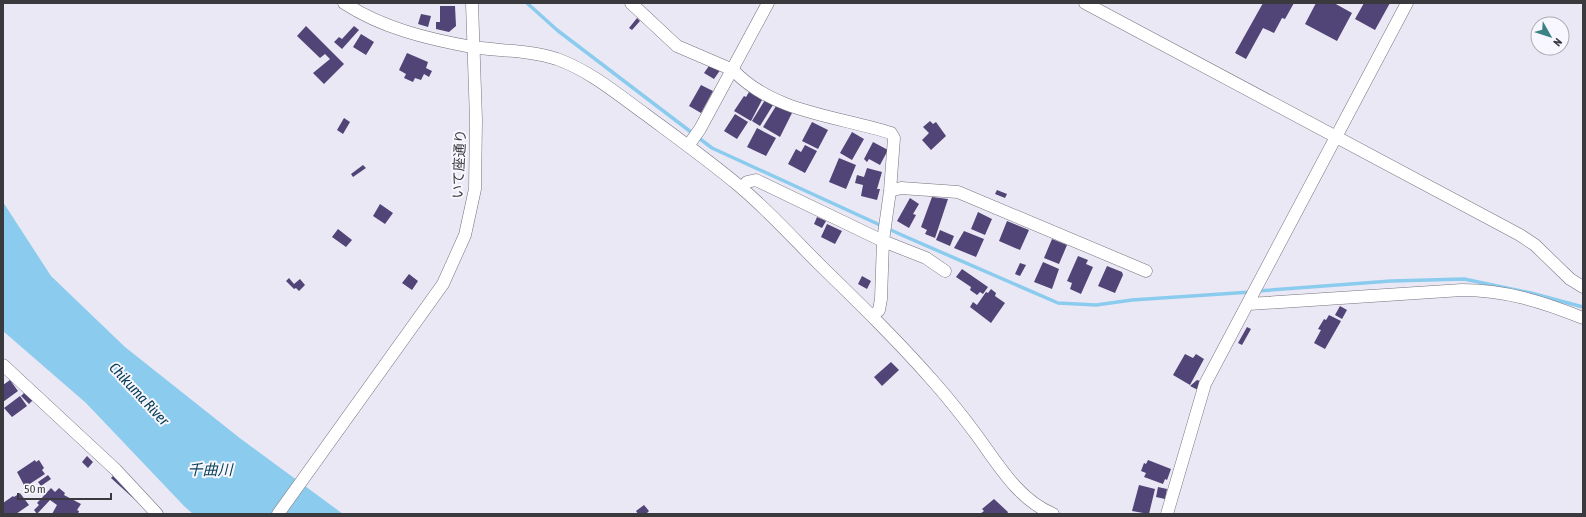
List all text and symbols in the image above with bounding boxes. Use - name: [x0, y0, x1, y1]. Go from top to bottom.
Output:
- north arrow: [1530, 16, 1570, 56]
- text: N: [1551, 36, 1564, 49]
- street label: いて座通り: [449, 129, 469, 199]
- water label: Chikuma River: [106, 359, 173, 429]
- water label: 千曲川: [187, 461, 234, 478]
- scale bar: [18, 475, 111, 501]
- text: 50 m: [24, 482, 46, 496]

